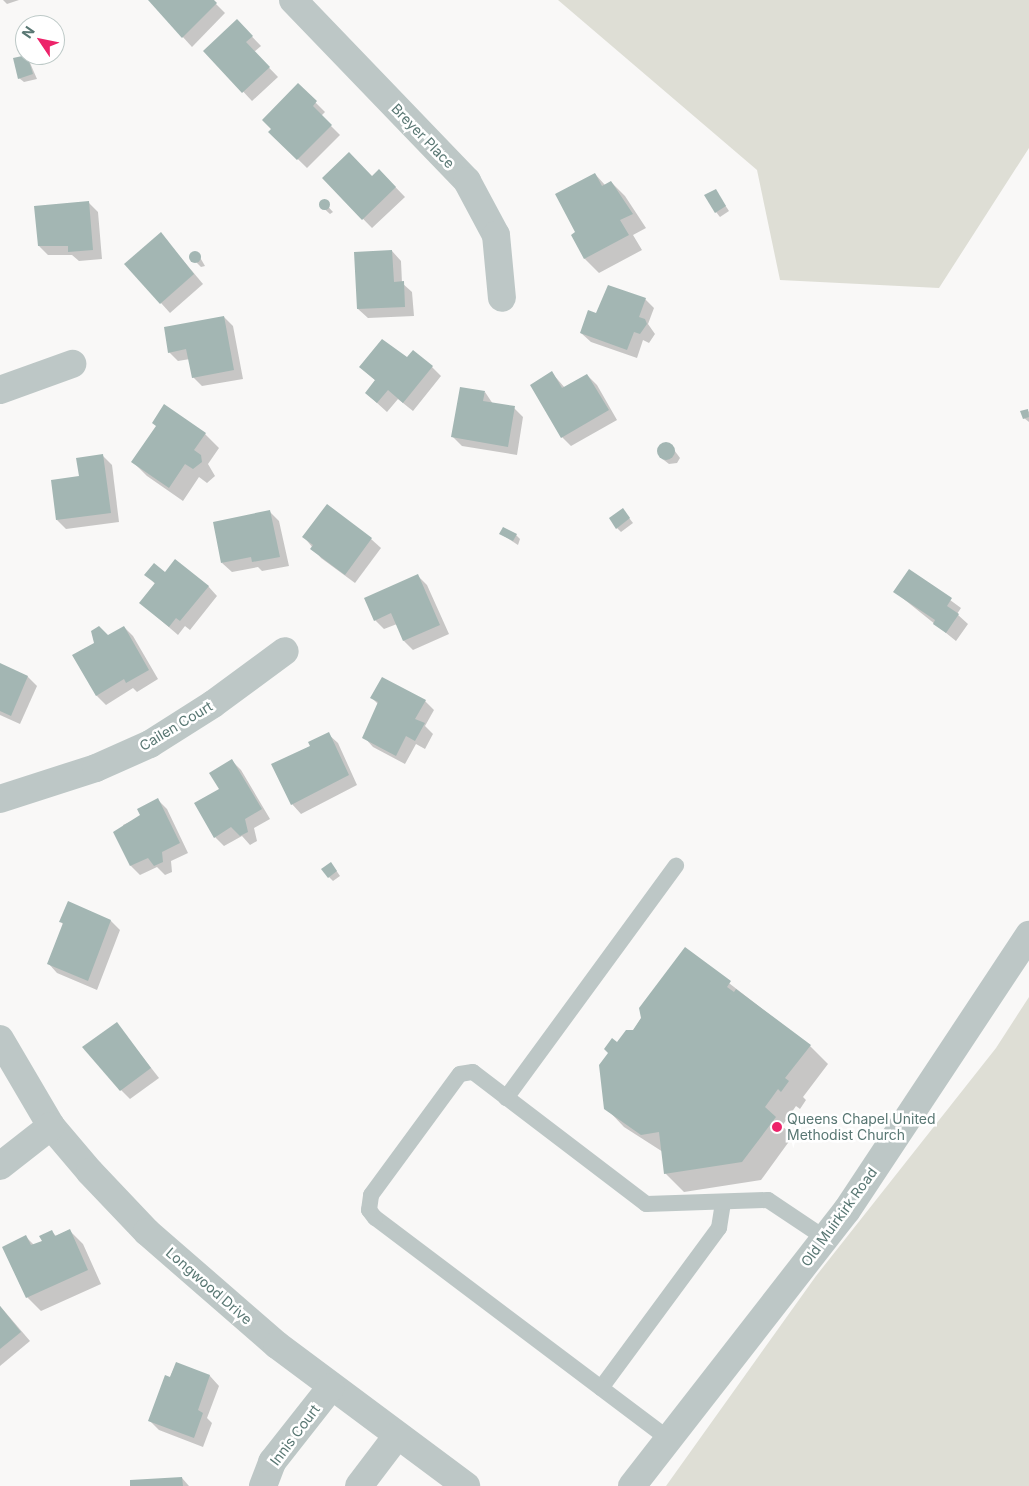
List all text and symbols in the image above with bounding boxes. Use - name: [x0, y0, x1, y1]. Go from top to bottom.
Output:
- north arrow: [15, 15, 65, 65]
- text: N: [18, 23, 38, 41]
- street label: Breyer Place: [388, 100, 458, 172]
- street label: Cailen Court: [136, 698, 216, 754]
- place label: Queens Chapel United Methodist Church: [787, 1111, 936, 1144]
- marker: Queens Chapel United Methodist Church: [771, 1121, 783, 1133]
- street label: Old Muirkirk Road: [797, 1164, 881, 1270]
- street label: Longwood Drive: [163, 1244, 255, 1328]
- street label: Innis Court: [267, 1401, 323, 1469]

